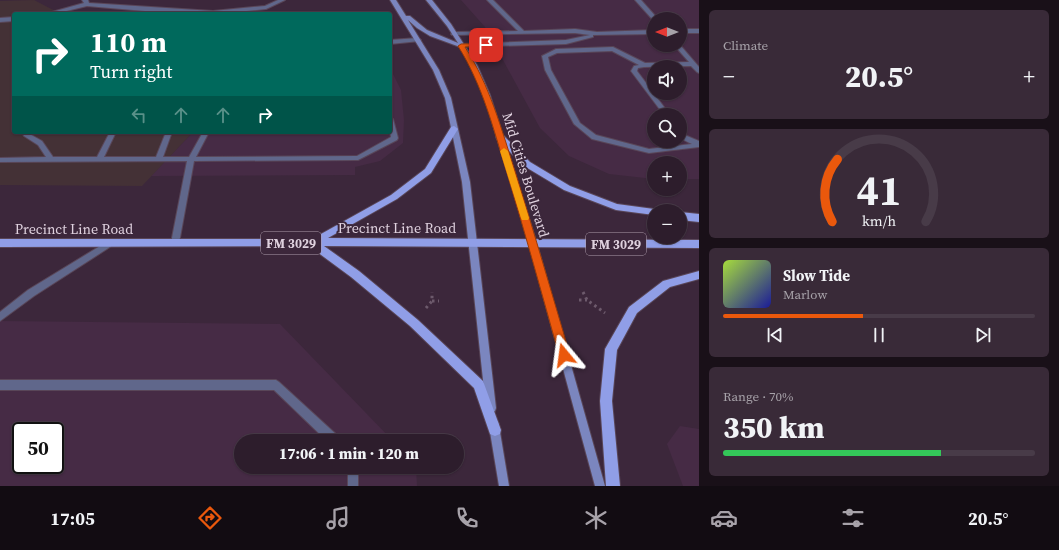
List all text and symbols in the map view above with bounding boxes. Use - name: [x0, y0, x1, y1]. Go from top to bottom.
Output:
- north arrow: [647, 12, 687, 52]
- map controls: [647, 12, 687, 244]
- text: 110 m: [90, 23, 167, 61]
- icon: right: [24, 28, 76, 80]
- pin: [469, 28, 503, 62]
- icon: arrive: [475, 34, 497, 56]
- text: Climate: [723, 37, 768, 54]
- text: 20.5°: [845, 56, 913, 97]
- text: Turn right: [90, 59, 172, 84]
- button: sound: [647, 60, 687, 100]
- text: −: [723, 61, 735, 91]
- text: +: [1023, 61, 1035, 91]
- icon: left: [128, 104, 150, 126]
- icon: ahead: [170, 104, 192, 126]
- icon: ahead: [212, 104, 234, 126]
- icon: right: [254, 104, 276, 126]
- button: search: [647, 108, 687, 148]
- street label: Mid Cities Boulevard: [498, 110, 555, 240]
- button: +: [647, 156, 687, 196]
- text: 41: [856, 161, 902, 218]
- button: −: [647, 204, 687, 244]
- text: km/h: [862, 210, 896, 230]
- street label: Precinct Line Road: [338, 218, 456, 238]
- street label: Precinct Line Road: [15, 219, 133, 239]
- road number: FM 3029: [261, 232, 321, 254]
- road number: FM 3029: [586, 233, 646, 255]
- text: Slow Tide: [783, 265, 850, 286]
- text: Marlow: [783, 286, 827, 303]
- icon: previous: [764, 324, 786, 346]
- icon: pause: [868, 324, 890, 346]
- icon: next: [972, 324, 994, 346]
- position arrow: [543, 334, 585, 376]
- text: Range · 70%: [723, 388, 794, 405]
- text: 350 km: [723, 407, 824, 448]
- speed limit sign: 50: [12, 422, 64, 474]
- text: 17:06 · 1 min · 120 m: [279, 443, 419, 464]
- icon: directions: [196, 504, 224, 532]
- icon: music: [324, 504, 352, 532]
- icon: phone: [453, 504, 481, 532]
- icon: climate: [582, 504, 610, 532]
- icon: car: [710, 504, 738, 532]
- icon: filters: [839, 504, 867, 532]
- text: 17:05: [50, 506, 95, 531]
- text: 20.5°: [968, 506, 1009, 531]

